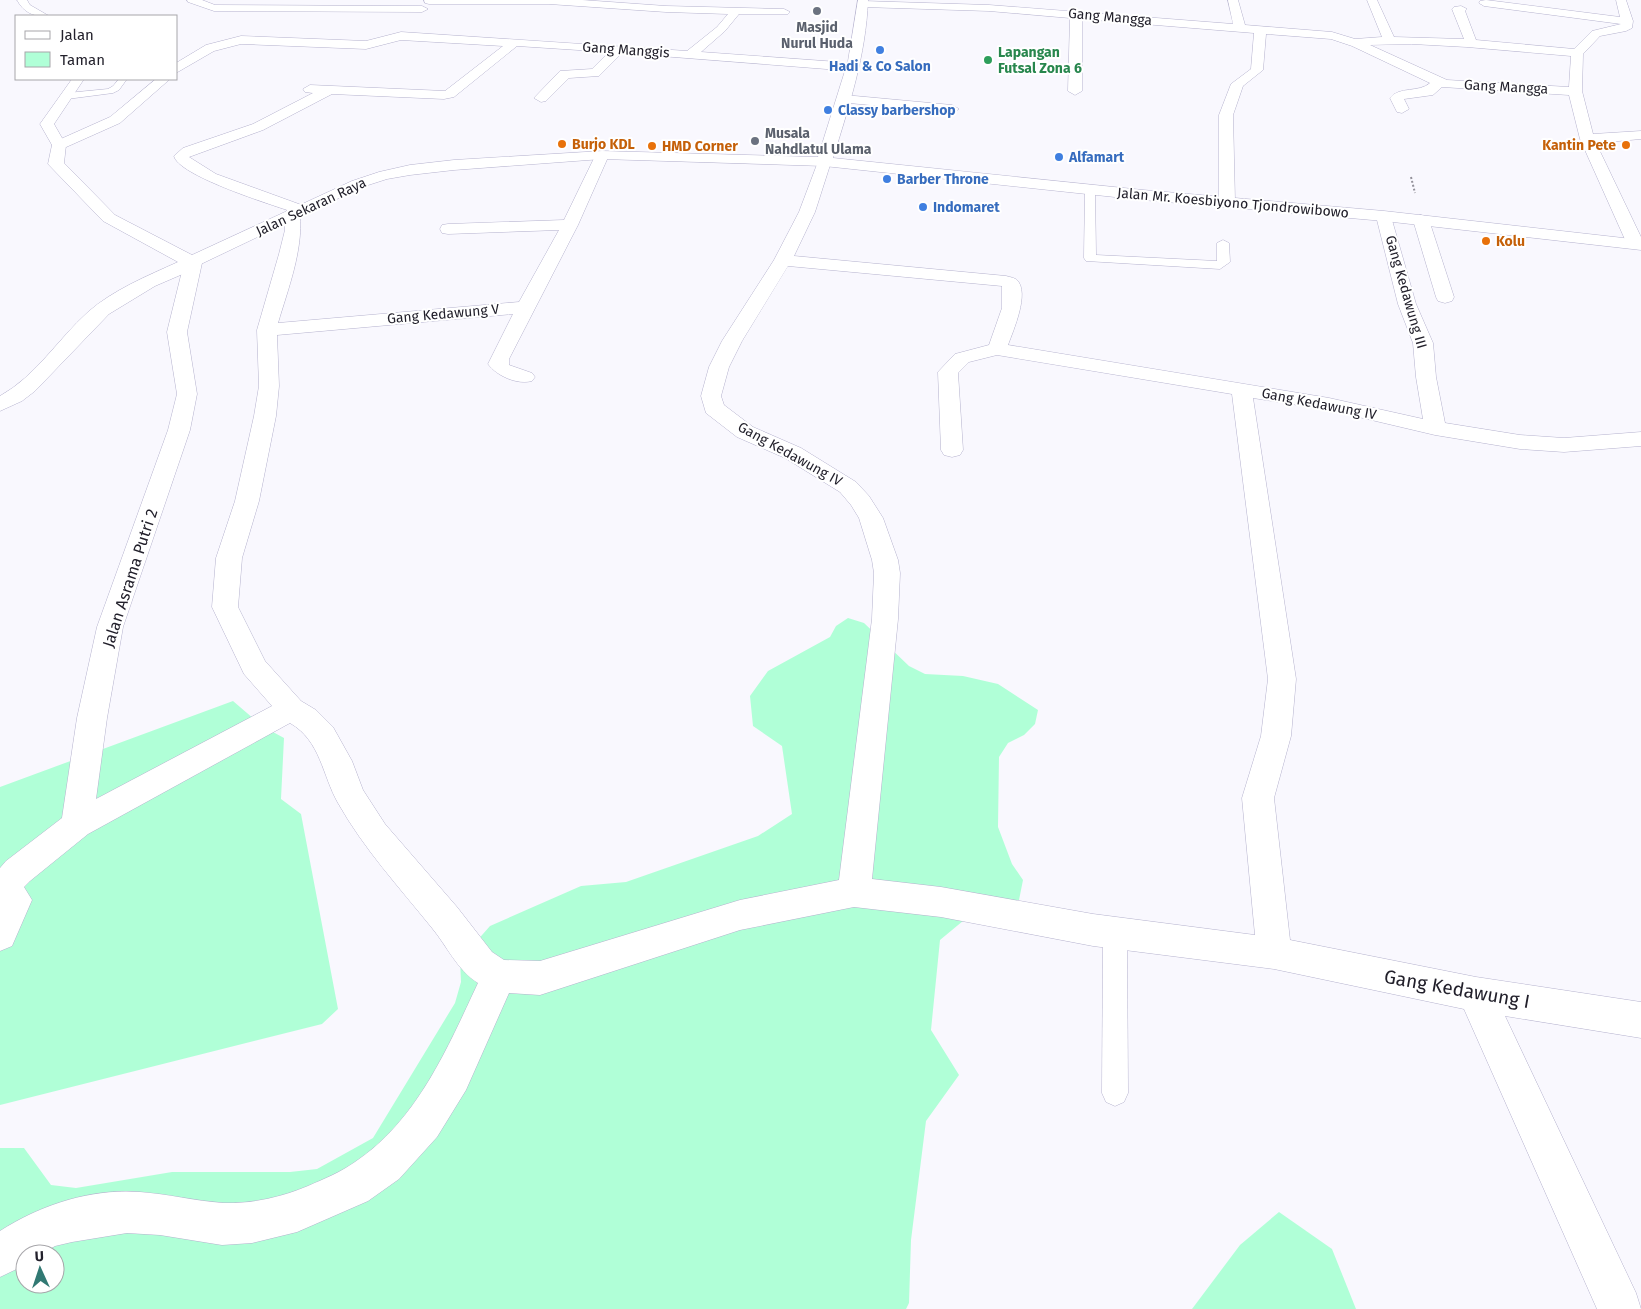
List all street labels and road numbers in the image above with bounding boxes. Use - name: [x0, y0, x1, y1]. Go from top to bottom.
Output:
- street label: Gang Mangga: [1067, 5, 1153, 29]
- street label: Gang Manggis: [582, 38, 671, 62]
- street label: Gang Mangga: [1463, 76, 1549, 98]
- street label: Jalan Sekaran Raya: [253, 174, 369, 240]
- street label: Jalan Mr. Koesbiyono Tjondrowibowo: [1116, 184, 1350, 222]
- street label: Gang Kedawung III: [1382, 233, 1430, 351]
- street label: Gang Kedawung V: [386, 301, 500, 327]
- street label: Gang Kedawung IV: [1260, 385, 1378, 424]
- street label: Gang Kedawung IV: [735, 418, 845, 490]
- street label: Jalan Asrama Putri 2: [99, 506, 161, 650]
- street label: Gang Kedawung I: [1382, 965, 1532, 1013]

